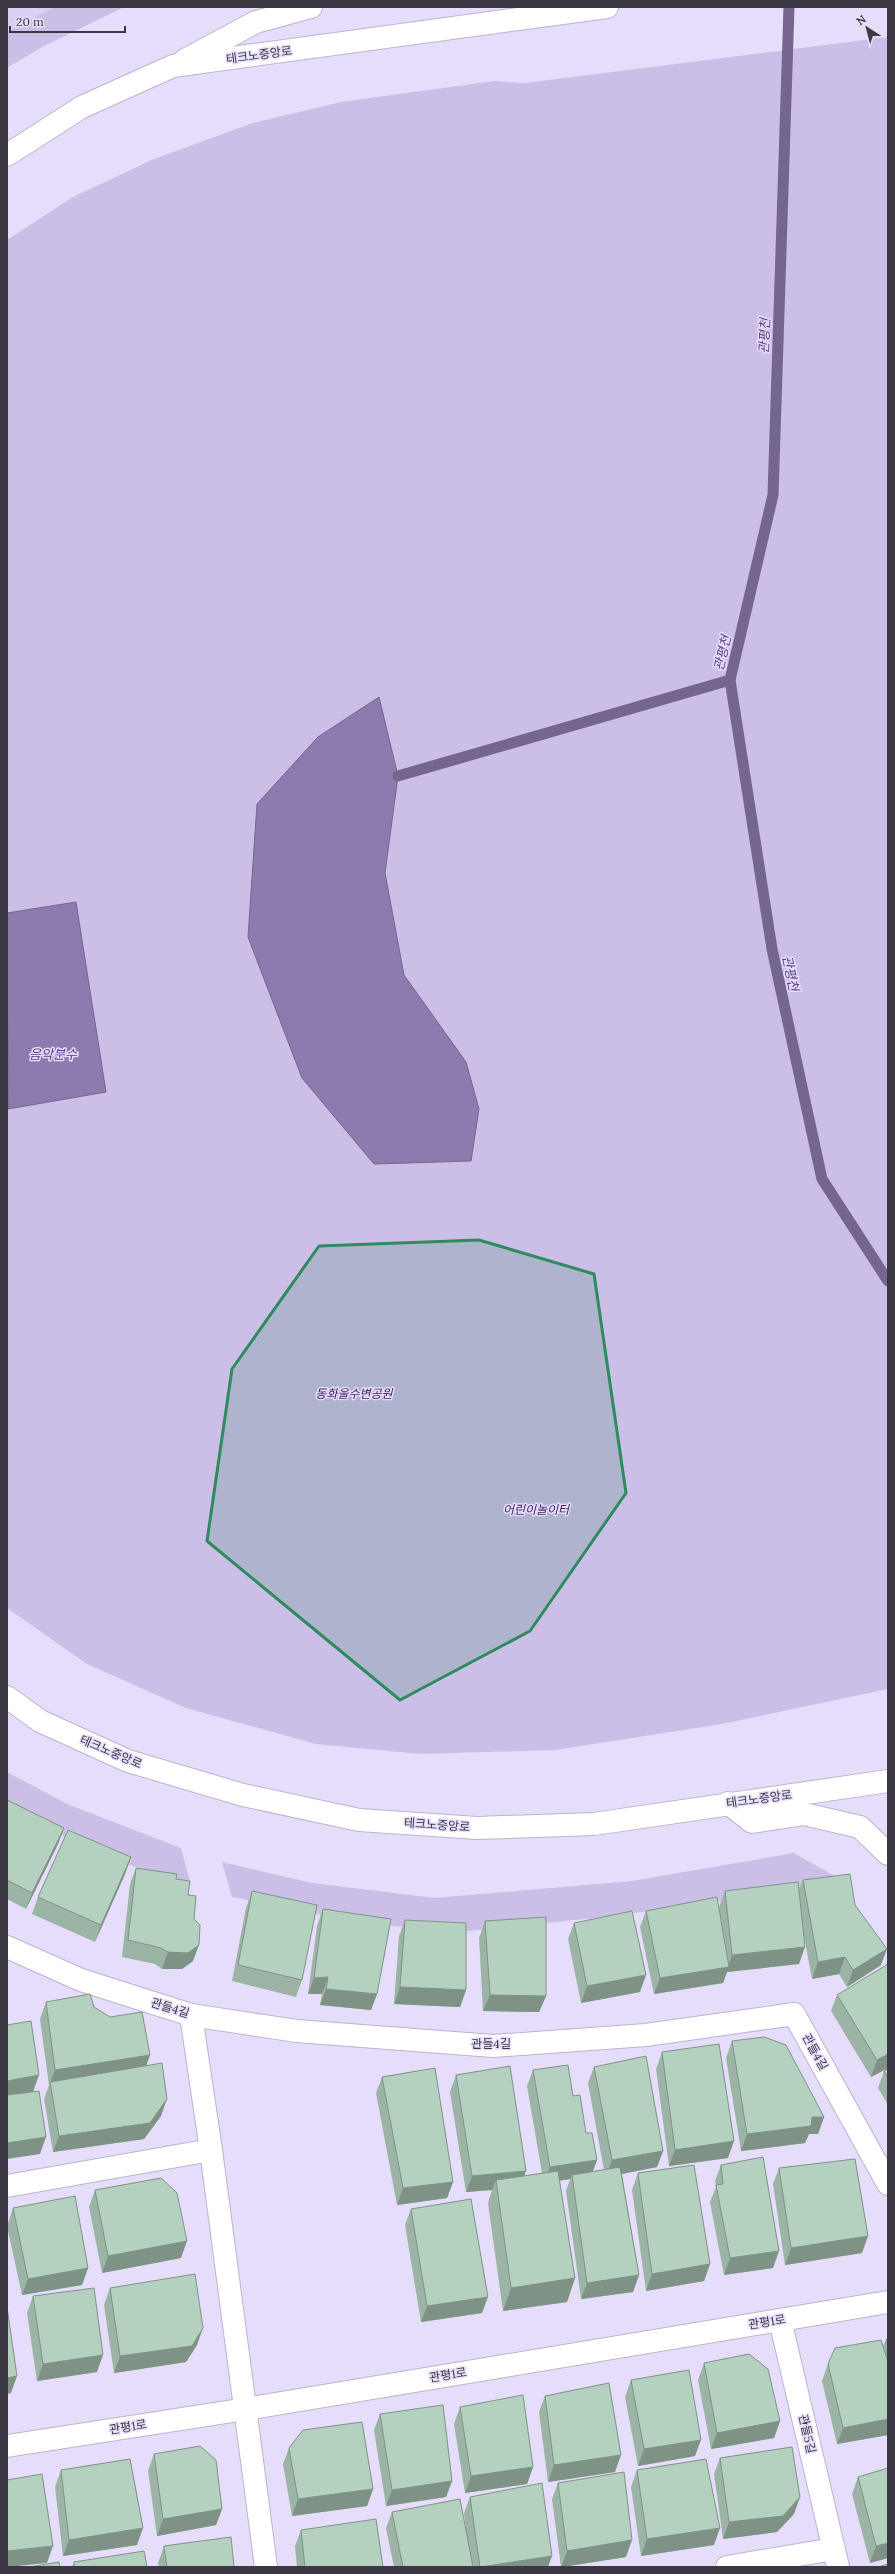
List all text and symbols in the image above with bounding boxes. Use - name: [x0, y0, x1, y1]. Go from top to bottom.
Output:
- scale bar: [10, 8, 125, 34]
- north arrow: [847, 8, 887, 48]
- text: N: [854, 11, 869, 28]
- text: 20 m: [16, 14, 44, 29]
- street label: 테크노중앙로: [225, 42, 293, 67]
- water label: 관평천: [755, 317, 774, 354]
- water label: 관평천: [710, 633, 735, 673]
- water label: 관평천: [778, 954, 803, 993]
- water label: 음악분수: [29, 1046, 78, 1063]
- park label: 동화울수변공원: [315, 1386, 394, 1401]
- park label: 어린이놀이터: [503, 1502, 571, 1517]
- street label: 테크노중앙로: [78, 1732, 145, 1771]
- street label: 테크노중앙로: [725, 1786, 793, 1811]
- street label: 테크노중앙로: [403, 1815, 471, 1834]
- street label: 관들4길: [149, 1995, 191, 2020]
- street label: 관들4길: [799, 2031, 832, 2073]
- street label: 관들4길: [471, 2036, 511, 2051]
- street label: 관평1로: [747, 2311, 787, 2332]
- street label: 관평1로: [428, 2364, 468, 2385]
- street label: 관들5길: [796, 2413, 819, 2455]
- street label: 관평1로: [108, 2416, 148, 2437]

